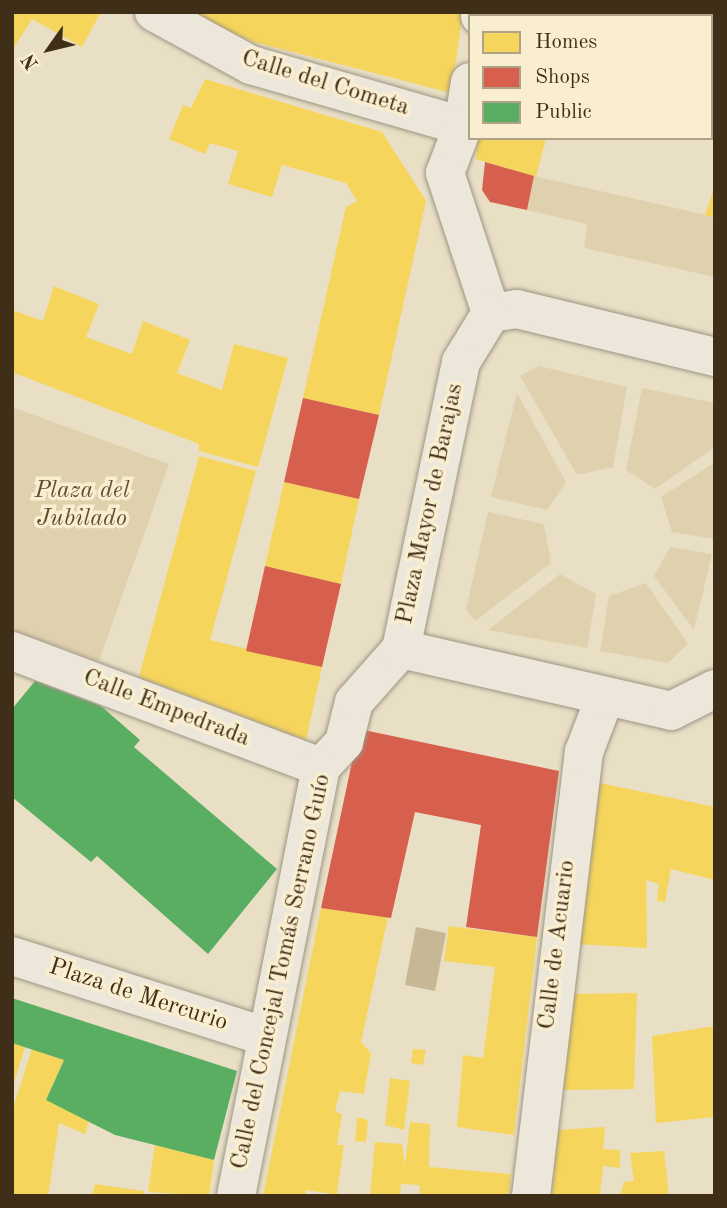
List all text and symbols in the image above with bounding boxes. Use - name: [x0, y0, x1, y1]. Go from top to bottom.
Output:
- north arrow: [14, 14, 84, 84]
- legend: [468, 14, 713, 140]
- text: Homes: [535, 32, 597, 53]
- street label: Calle del Cometa: [238, 45, 412, 123]
- text: N: [19, 50, 43, 72]
- text: Shops: [535, 67, 590, 88]
- text: Public: [535, 102, 592, 123]
- street label: Plaza Mayor de Barajas: [391, 381, 471, 627]
- park label: Plaza del Jubilado: [34, 478, 130, 534]
- street label: Calle Empedrada: [79, 664, 253, 754]
- street label: Calle del Concejal Tomás Serrano Guío: [226, 772, 338, 1172]
- street label: Calle de Acuario: [533, 859, 583, 1031]
- street label: Plaza de Mercurio: [45, 953, 231, 1039]

